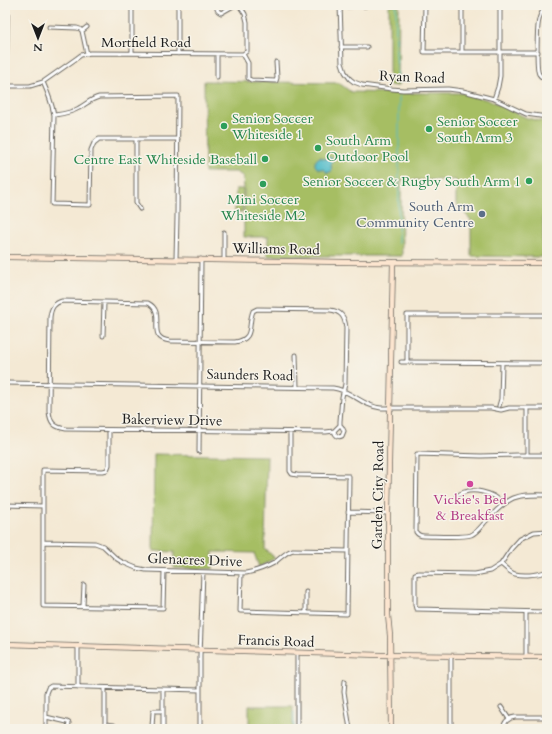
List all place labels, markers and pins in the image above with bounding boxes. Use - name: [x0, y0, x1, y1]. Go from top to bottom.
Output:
- place label: Senior Soccer Whiteside 1: [231, 109, 313, 144]
- place label: Senior Soccer South Arm 3: [437, 112, 518, 147]
- marker: Senior Soccer Whiteside 1: [219, 121, 229, 131]
- marker: Senior Soccer South Arm 3: [424, 124, 434, 134]
- place label: South Arm Outdoor Pool: [326, 131, 409, 166]
- marker: South Arm Outdoor Pool: [313, 143, 323, 153]
- place label: Centre East Whiteside Baseball: [73, 150, 257, 169]
- marker: Centre East Whiteside Baseball: [260, 154, 270, 164]
- place label: Senior Soccer & Rugby South Arm 1: [303, 172, 521, 191]
- marker: Senior Soccer & Rugby South Arm 1: [524, 176, 534, 186]
- marker: Mini Soccer Whiteside M2: [258, 179, 268, 189]
- place label: Mini Soccer Whiteside M2: [220, 190, 305, 225]
- place label: South Arm Community Centre: [356, 197, 474, 232]
- marker: South Arm Community Centre: [477, 209, 487, 219]
- marker: Vickie's Bed & Breakfast: [465, 479, 475, 489]
- place label: Vickie's Bed & Breakfast: [433, 490, 507, 525]

